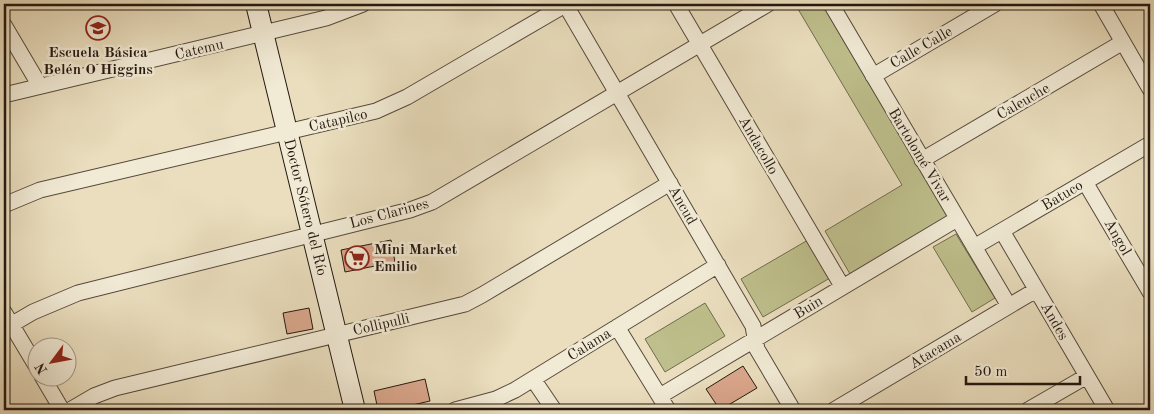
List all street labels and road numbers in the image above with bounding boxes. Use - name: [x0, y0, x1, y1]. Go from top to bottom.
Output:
- street label: Calle Calle: [888, 24, 956, 72]
- street label: Catemu: [174, 38, 225, 63]
- street label: Caleuche: [995, 81, 1053, 123]
- street label: Bartolomé Vivar: [885, 106, 953, 206]
- street label: Catapilco: [307, 107, 369, 136]
- street label: Andacollo: [735, 114, 780, 177]
- street label: Doctor Sótero del Río: [280, 137, 329, 277]
- street label: Batuco: [1040, 178, 1086, 214]
- street label: Ancud: [665, 184, 699, 228]
- street label: Los Clarines: [348, 197, 431, 232]
- street label: Angol: [1100, 217, 1133, 258]
- street label: Buin: [792, 294, 826, 323]
- street label: Andes: [1037, 300, 1070, 343]
- street label: Collipulli: [352, 312, 411, 339]
- street label: Calama: [565, 326, 615, 364]
- street label: Atacama: [907, 330, 965, 372]

